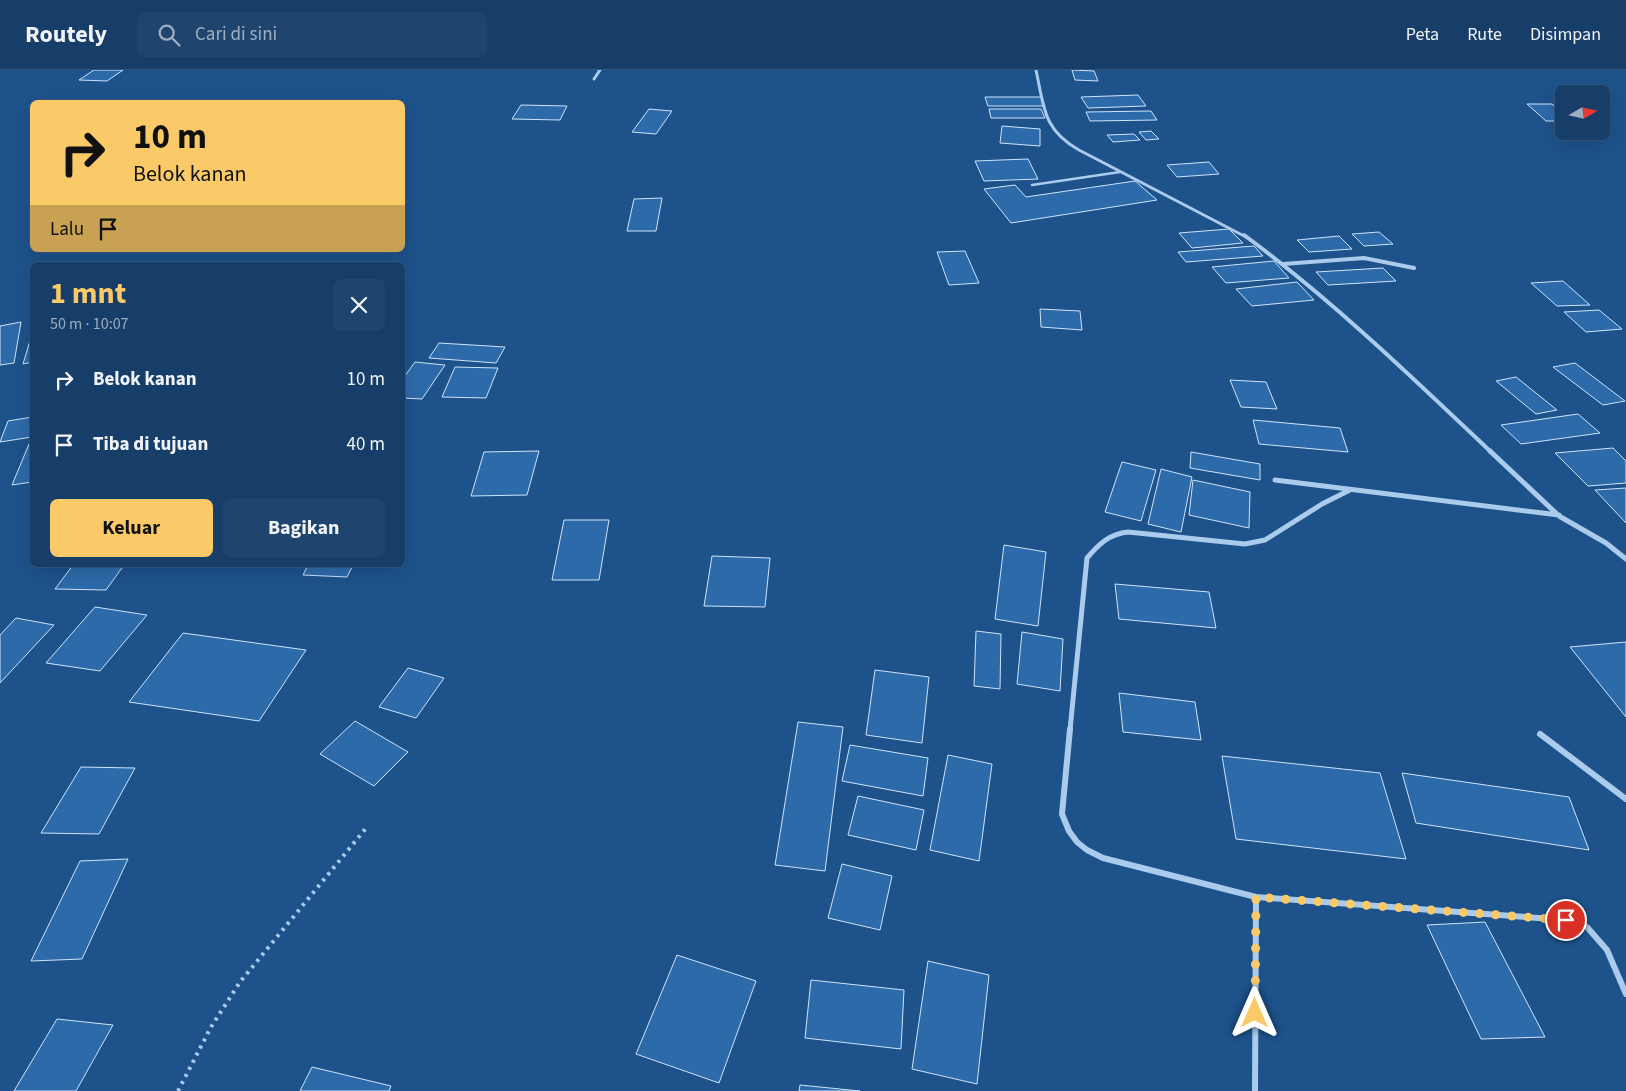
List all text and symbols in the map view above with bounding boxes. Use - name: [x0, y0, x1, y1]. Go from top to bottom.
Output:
- search box: [137, 12, 487, 57]
- text: Routely: [25, 17, 107, 52]
- icon: search: [155, 21, 183, 49]
- text: Cari di sini: [195, 21, 277, 48]
- text: Peta: [1406, 22, 1439, 47]
- text: Rute: [1467, 22, 1502, 47]
- text: Disimpan: [1530, 22, 1601, 47]
- north arrow: [1555, 85, 1610, 140]
- map controls: [1555, 85, 1610, 140]
- text: 10 m: [133, 112, 207, 162]
- icon: right: [50, 120, 115, 185]
- text: Belok kanan: [133, 158, 247, 190]
- icon: arrive: [94, 215, 122, 243]
- text: Lalu: [50, 216, 84, 243]
- text: 1 mnt: [50, 272, 126, 315]
- button: close: [333, 279, 385, 331]
- text: 50 m · 10:07: [50, 313, 129, 335]
- icon: right: [50, 366, 78, 394]
- text: Belok kanan: [93, 366, 197, 393]
- text: 10 m: [347, 366, 385, 393]
- icon: arrive: [50, 431, 78, 459]
- text: Tiba di tujuan: [93, 431, 208, 458]
- text: 40 m: [347, 431, 385, 458]
- button: Keluar: [50, 499, 213, 557]
- button: Bagikan: [223, 499, 385, 557]
- pin: [1545, 899, 1587, 941]
- icon: arrive: [1552, 906, 1580, 934]
- position arrow: [1228, 986, 1280, 1038]

